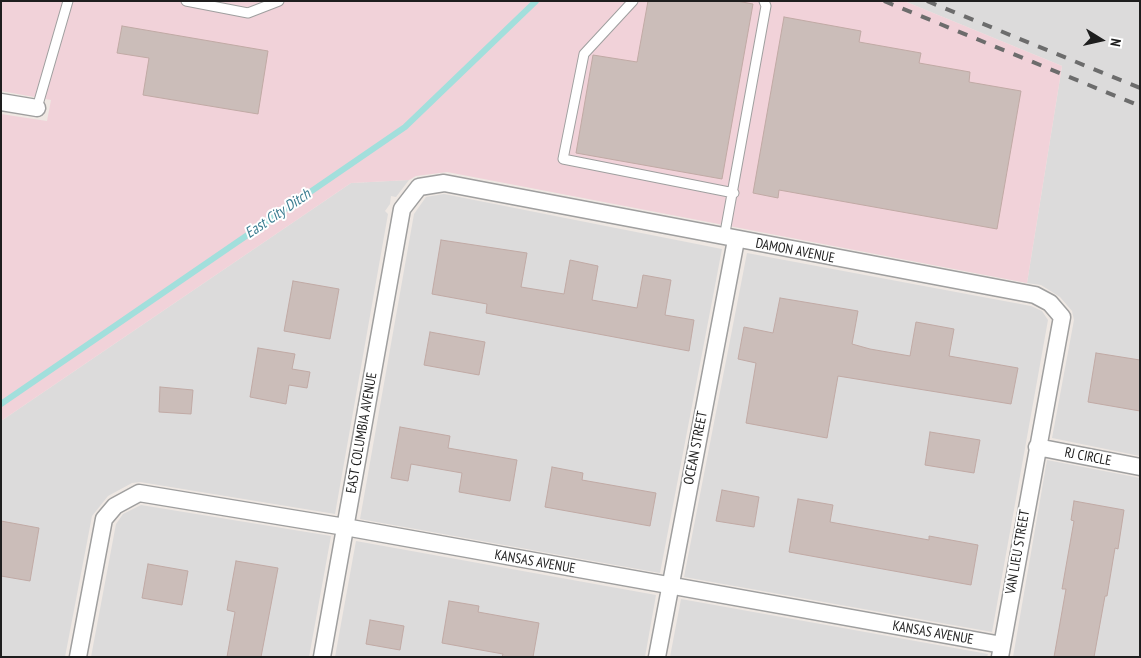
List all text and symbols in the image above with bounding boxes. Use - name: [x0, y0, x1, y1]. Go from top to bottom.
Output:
- north arrow: [1076, 15, 1126, 65]
- text: N: [1106, 37, 1125, 48]
- water label: East City Ditch: [242, 186, 314, 242]
- street label: DAMON AVENUE: [754, 235, 836, 267]
- street label: EAST COLUMBIA AVENUE: [343, 371, 381, 495]
- street label: OCEAN STREET: [681, 410, 711, 486]
- street label: RJ CIRCLE: [1063, 444, 1113, 470]
- street label: VAN LIEU STREET: [1002, 508, 1034, 596]
- street label: KANSAS AVENUE: [493, 547, 577, 577]
- street label: KANSAS AVENUE: [891, 618, 975, 648]

